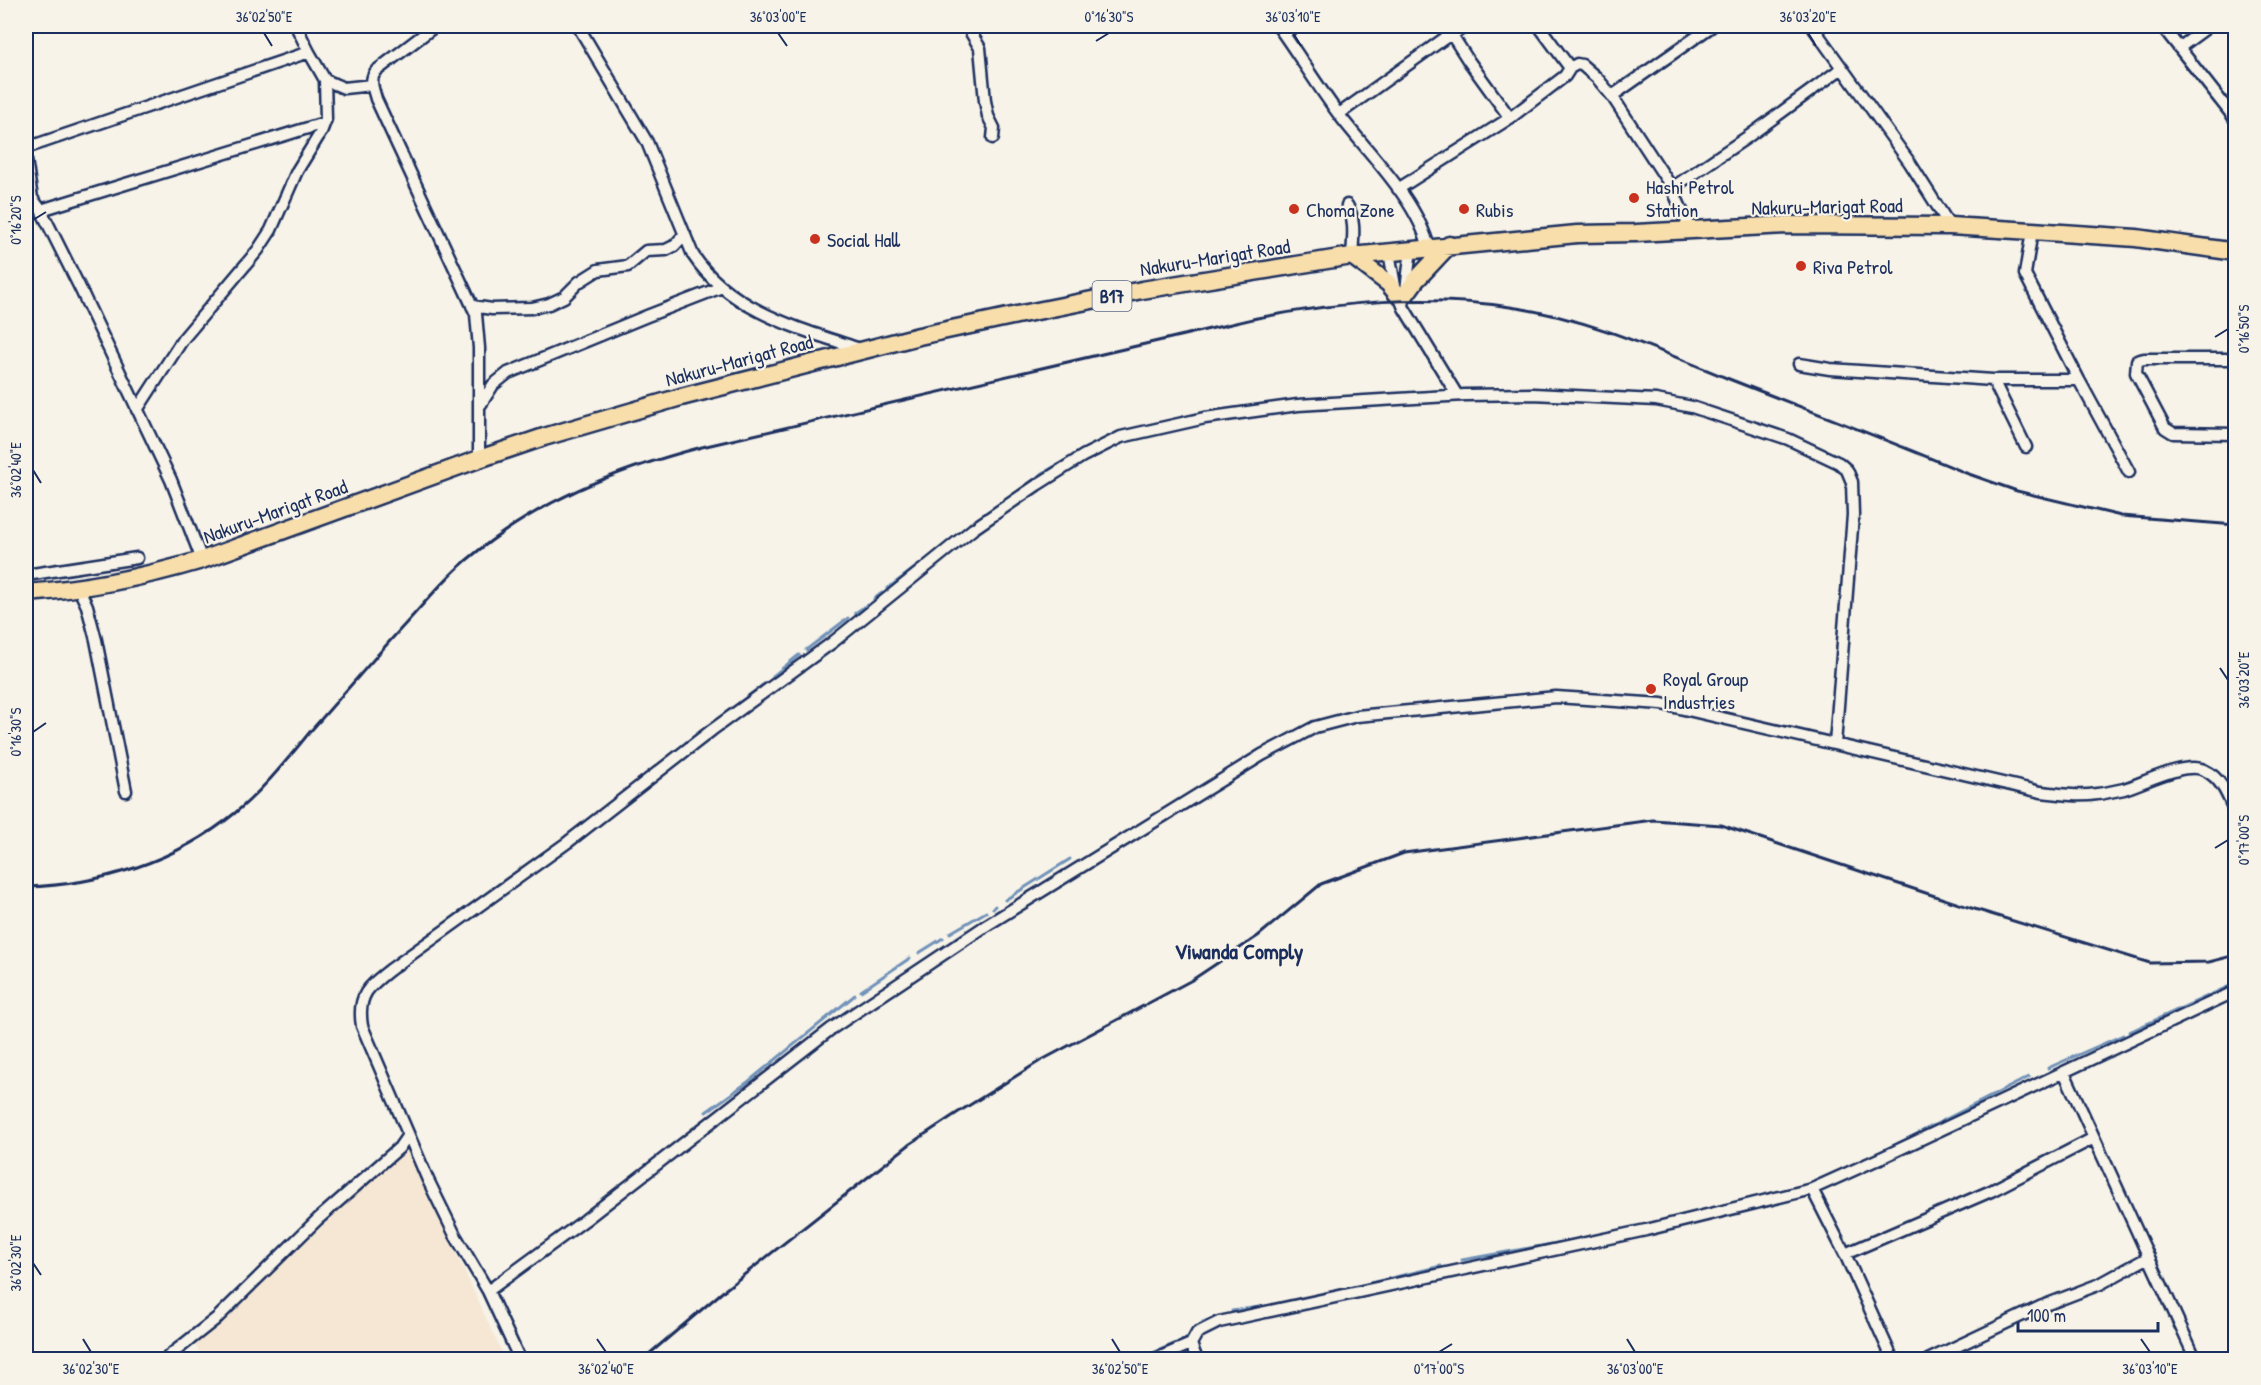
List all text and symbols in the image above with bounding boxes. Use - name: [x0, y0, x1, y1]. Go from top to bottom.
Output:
- text: 36°02'50"E: [236, 6, 293, 27]
- text: 36°03'00"E: [750, 6, 807, 27]
- text: 0°16'30"S: [1085, 6, 1134, 27]
- text: 36°03'10"E: [1265, 6, 1321, 27]
- text: 36°03'20"E: [1779, 6, 1837, 27]
- place label: Hashi Petrol Station: [1646, 173, 1735, 223]
- marker: Hashi Petrol Station: [1627, 191, 1641, 205]
- street label: Nakuru-Marigat Road: [1751, 191, 1903, 221]
- text: 0°16'20"S: [5, 195, 26, 245]
- place label: Choma Zone: [1306, 196, 1395, 223]
- place label: Rubis: [1476, 196, 1514, 223]
- marker: Choma Zone: [1287, 202, 1301, 216]
- marker: Rubis: [1457, 202, 1471, 216]
- place label: Social Hall: [827, 226, 900, 253]
- marker: Social Hall: [808, 232, 822, 246]
- street label: Nakuru-Marigat Road: [1138, 232, 1292, 282]
- place label: Riva Petrol: [1813, 253, 1893, 280]
- marker: Riva Petrol: [1794, 259, 1808, 273]
- road number: B17: [1092, 281, 1132, 311]
- text: 0°16'50"S: [2233, 305, 2254, 353]
- street label: Nakuru-Marigat Road: [662, 327, 816, 393]
- text: 36°02'40"E: [5, 442, 26, 498]
- street label: Nakuru-Marigat Road: [199, 472, 351, 550]
- text: 36°03'20"E: [2233, 651, 2254, 709]
- place label: Royal Group Industries: [1663, 665, 1749, 715]
- marker: Royal Group Industries: [1644, 682, 1658, 696]
- text: 0°16'30"S: [5, 707, 26, 756]
- text: 0°17'00"S: [2233, 815, 2254, 865]
- district label: Viwanda Comply: [1175, 936, 1304, 967]
- text: 36°02'30"E: [5, 1234, 26, 1292]
- scale bar: [2018, 1295, 2158, 1333]
- text: 100 m: [2027, 1303, 2066, 1328]
- text: 36°02'30"E: [62, 1358, 120, 1379]
- text: 36°02'40"E: [578, 1358, 634, 1379]
- text: 36°02'50"E: [1092, 1358, 1149, 1379]
- text: 0°17'00"S: [1414, 1358, 1464, 1379]
- text: 36°03'00"E: [1607, 1358, 1664, 1379]
- text: 36°03'10"E: [2122, 1358, 2178, 1379]

